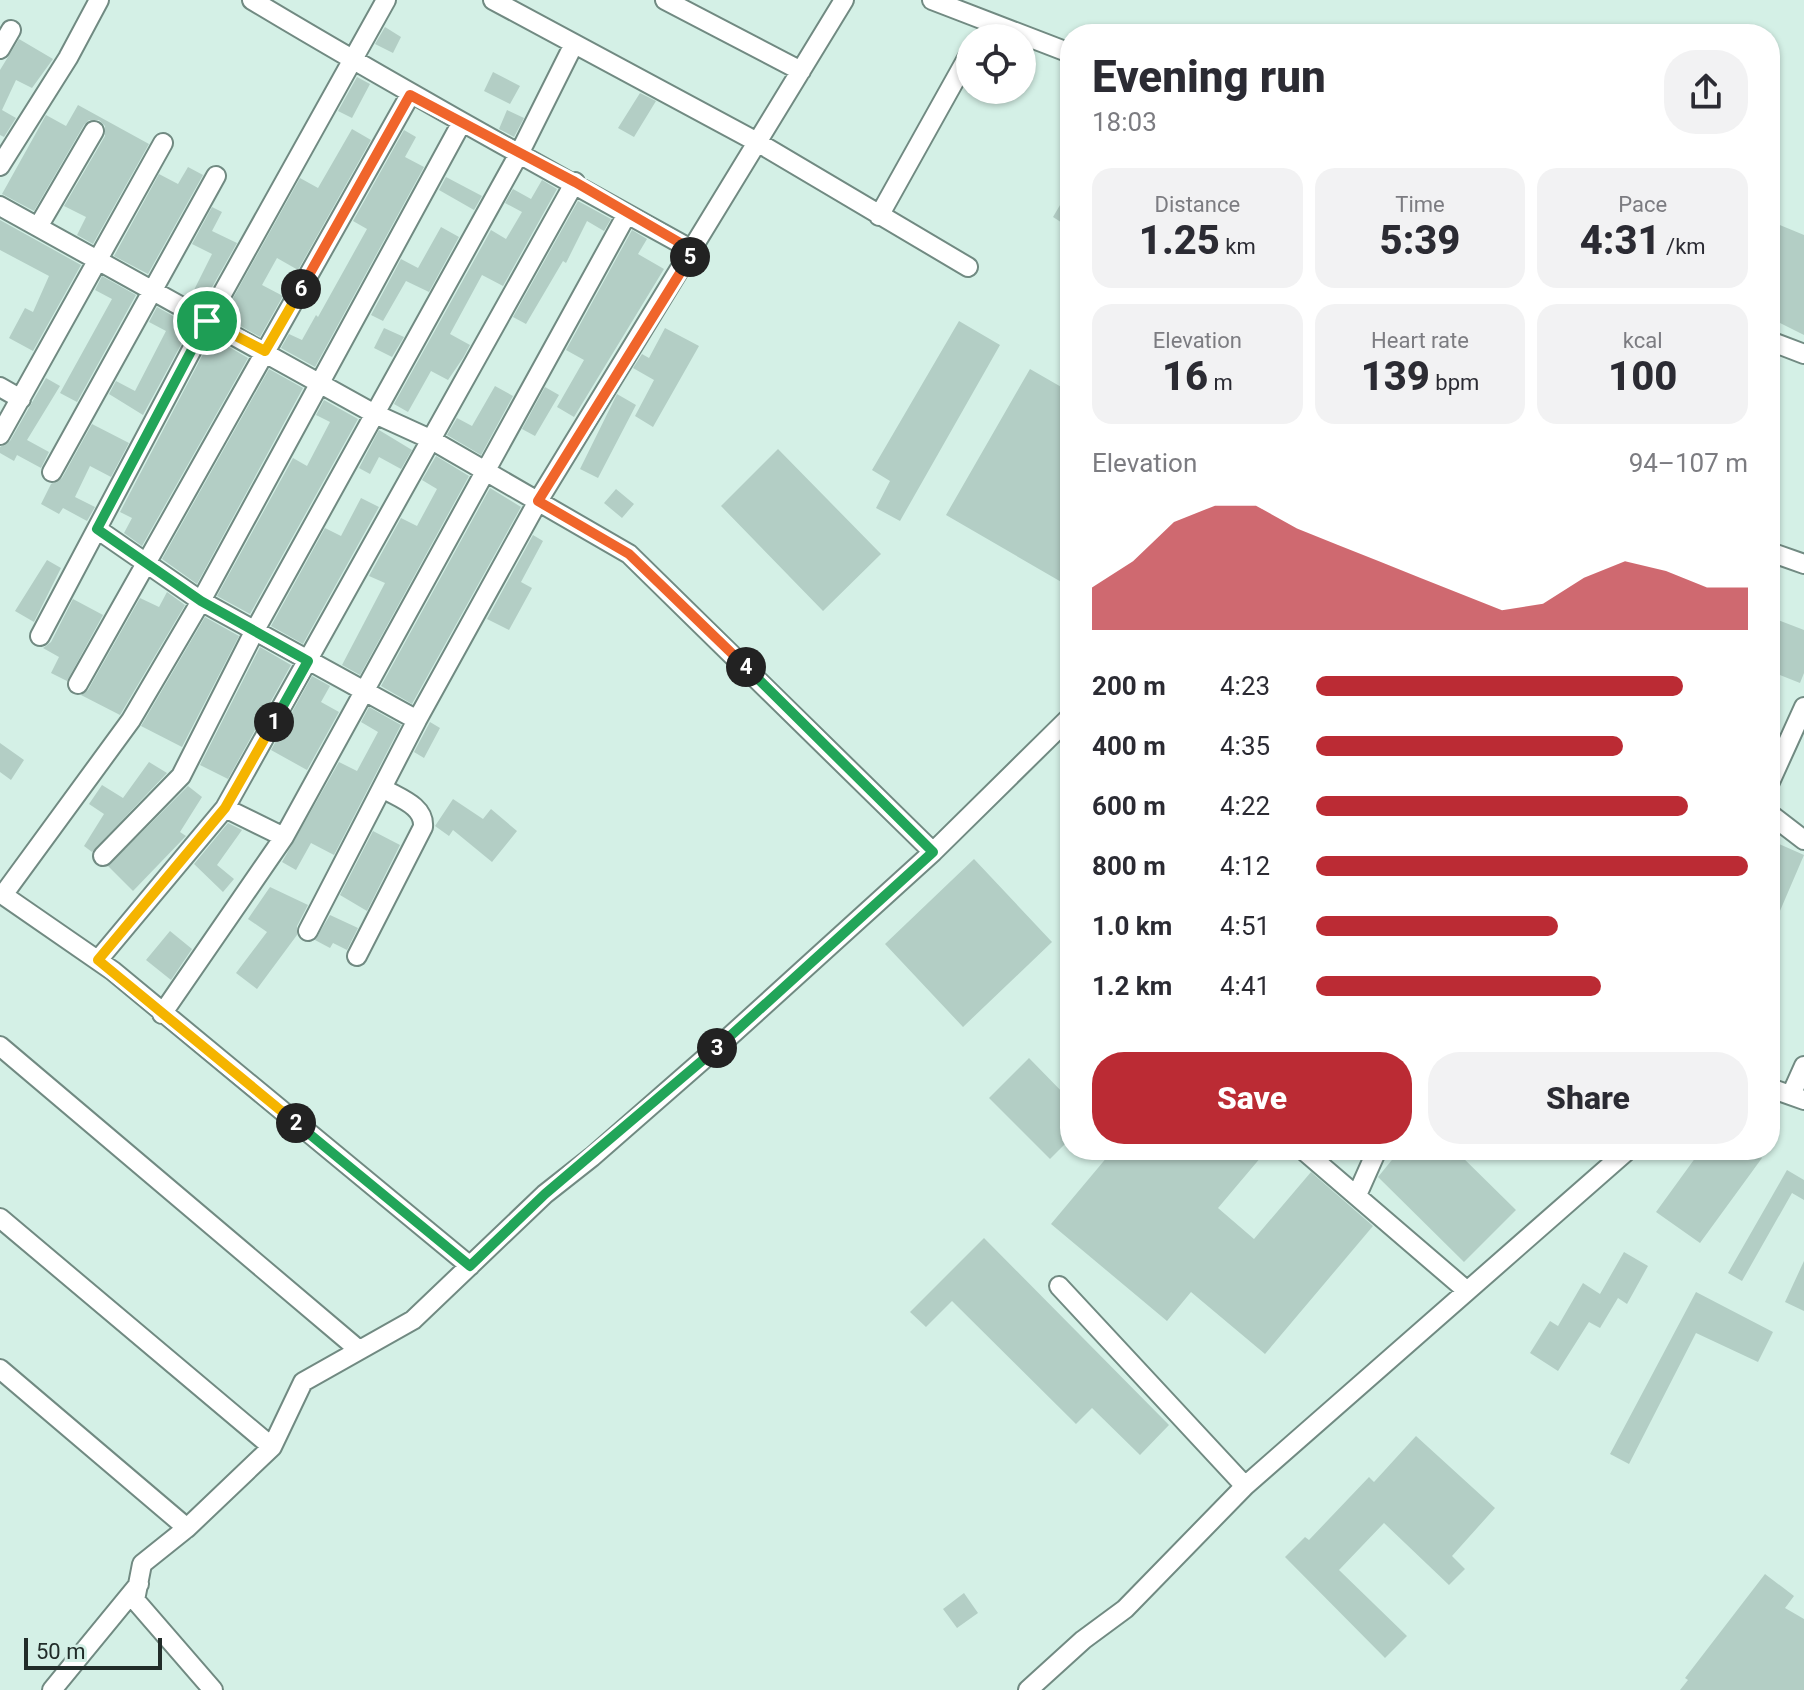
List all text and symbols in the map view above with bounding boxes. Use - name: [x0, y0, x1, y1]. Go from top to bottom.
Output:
- map controls: [956, 24, 1036, 104]
- button: locate: [956, 24, 1036, 104]
- button: share: [1664, 50, 1748, 134]
- text: Evening run: [1092, 51, 1326, 103]
- text: 18:03: [1092, 107, 1157, 137]
- text: Distance: [1155, 192, 1240, 217]
- text: Time: [1395, 192, 1445, 217]
- text: Pace: [1618, 192, 1667, 217]
- text: 1.25: [1139, 217, 1220, 264]
- text: 5:39: [1380, 217, 1460, 264]
- text: 4:31: [1580, 217, 1661, 264]
- text: km: [1220, 234, 1256, 259]
- text: /km: [1661, 234, 1706, 259]
- pin: 5: [670, 237, 710, 277]
- text: 5: [684, 244, 696, 269]
- pin: 6: [281, 269, 321, 309]
- text: 6: [295, 276, 307, 301]
- pin: [173, 287, 241, 355]
- icon: arrive: [185, 299, 229, 343]
- text: Elevation: [1153, 328, 1242, 353]
- text: Heart rate: [1371, 328, 1469, 353]
- text: kcal: [1623, 328, 1663, 353]
- text: 16: [1162, 353, 1208, 400]
- text: 139: [1361, 353, 1430, 400]
- text: 100: [1608, 353, 1677, 400]
- text: m: [1208, 370, 1233, 395]
- text: bpm: [1430, 370, 1479, 395]
- text: Elevation: [1092, 448, 1197, 478]
- text: 94–107 m: [1629, 448, 1748, 478]
- pin: 4: [726, 647, 766, 687]
- text: 4: [740, 654, 752, 679]
- text: 200 m: [1092, 671, 1166, 701]
- text: 4:23: [1220, 671, 1270, 701]
- pin: 1: [254, 702, 294, 742]
- text: 1: [268, 709, 280, 734]
- text: 400 m: [1092, 731, 1166, 761]
- text: 4:35: [1220, 731, 1270, 761]
- text: 600 m: [1092, 791, 1166, 821]
- text: 4:22: [1220, 791, 1270, 821]
- text: 800 m: [1092, 851, 1166, 881]
- text: 4:12: [1220, 851, 1270, 881]
- text: 1.0 km: [1092, 911, 1172, 941]
- text: 4:51: [1220, 911, 1270, 941]
- text: 1.2 km: [1092, 971, 1172, 1001]
- text: 4:41: [1220, 971, 1270, 1001]
- pin: 3: [697, 1028, 737, 1068]
- text: 3: [711, 1035, 723, 1060]
- button: Save: [1092, 1052, 1412, 1144]
- button: Share: [1428, 1052, 1748, 1144]
- pin: 2: [276, 1103, 316, 1143]
- text: 2: [290, 1110, 302, 1135]
- scale bar: [24, 1634, 162, 1670]
- text: 50 m: [36, 1639, 85, 1664]

